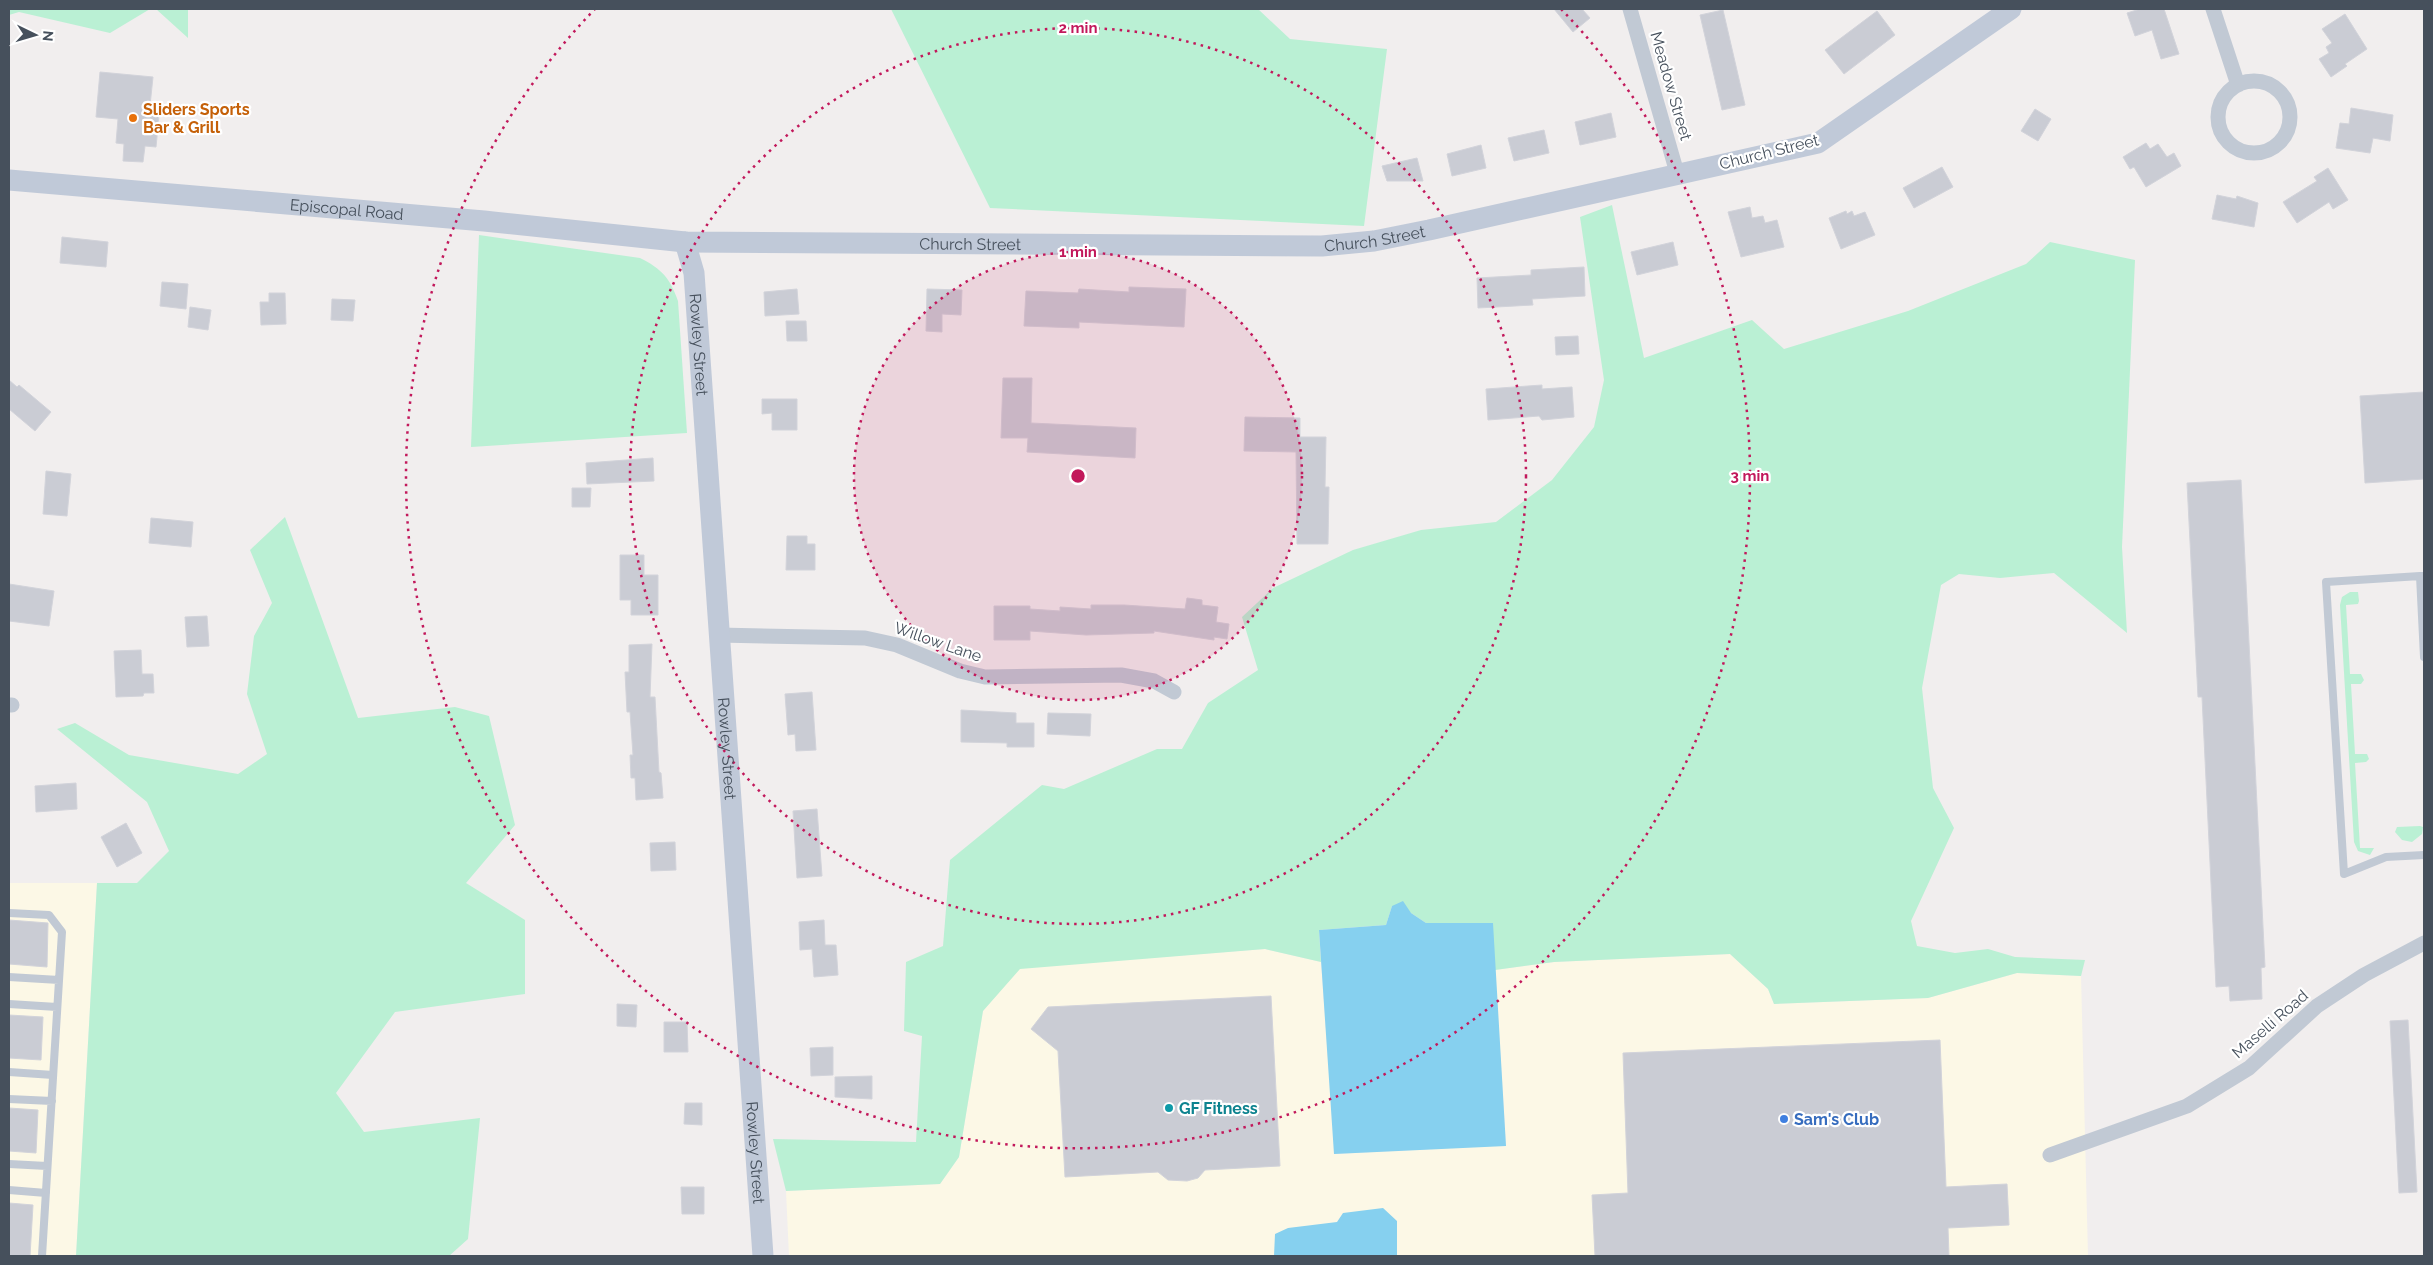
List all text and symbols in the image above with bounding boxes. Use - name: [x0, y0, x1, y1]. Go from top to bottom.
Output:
- north arrow: [10, 10, 60, 60]
- text: 2 min: [1059, 19, 1097, 37]
- street label: Meadow Street: [1646, 29, 1696, 143]
- text: N: [40, 30, 56, 42]
- place label: Sliders Sports Bar & Grill: [143, 100, 250, 137]
- marker: Sliders Sports Bar & Grill: [127, 112, 139, 124]
- street label: Church Street: [1717, 130, 1821, 174]
- street label: Episcopal Road: [289, 195, 404, 224]
- street label: Church Street: [1323, 221, 1427, 255]
- street label: Church Street: [919, 234, 1022, 254]
- text: 1 min: [1059, 243, 1097, 261]
- street label: Rowley Street: [686, 293, 712, 397]
- centre of rings: [1069, 467, 1087, 485]
- text: 3 min: [1731, 467, 1769, 485]
- street label: Willow Lane: [892, 618, 984, 666]
- street label: Rowley Street: [714, 697, 740, 801]
- street label: Maselli Road: [2228, 986, 2312, 1062]
- place label: GF Fitness: [1179, 1099, 1258, 1118]
- street label: Rowley Street: [743, 1101, 769, 1205]
- marker: GF Fitness: [1163, 1102, 1175, 1114]
- place label: Sam's Club: [1794, 1110, 1879, 1129]
- marker: Sam's Club: [1778, 1113, 1790, 1125]

